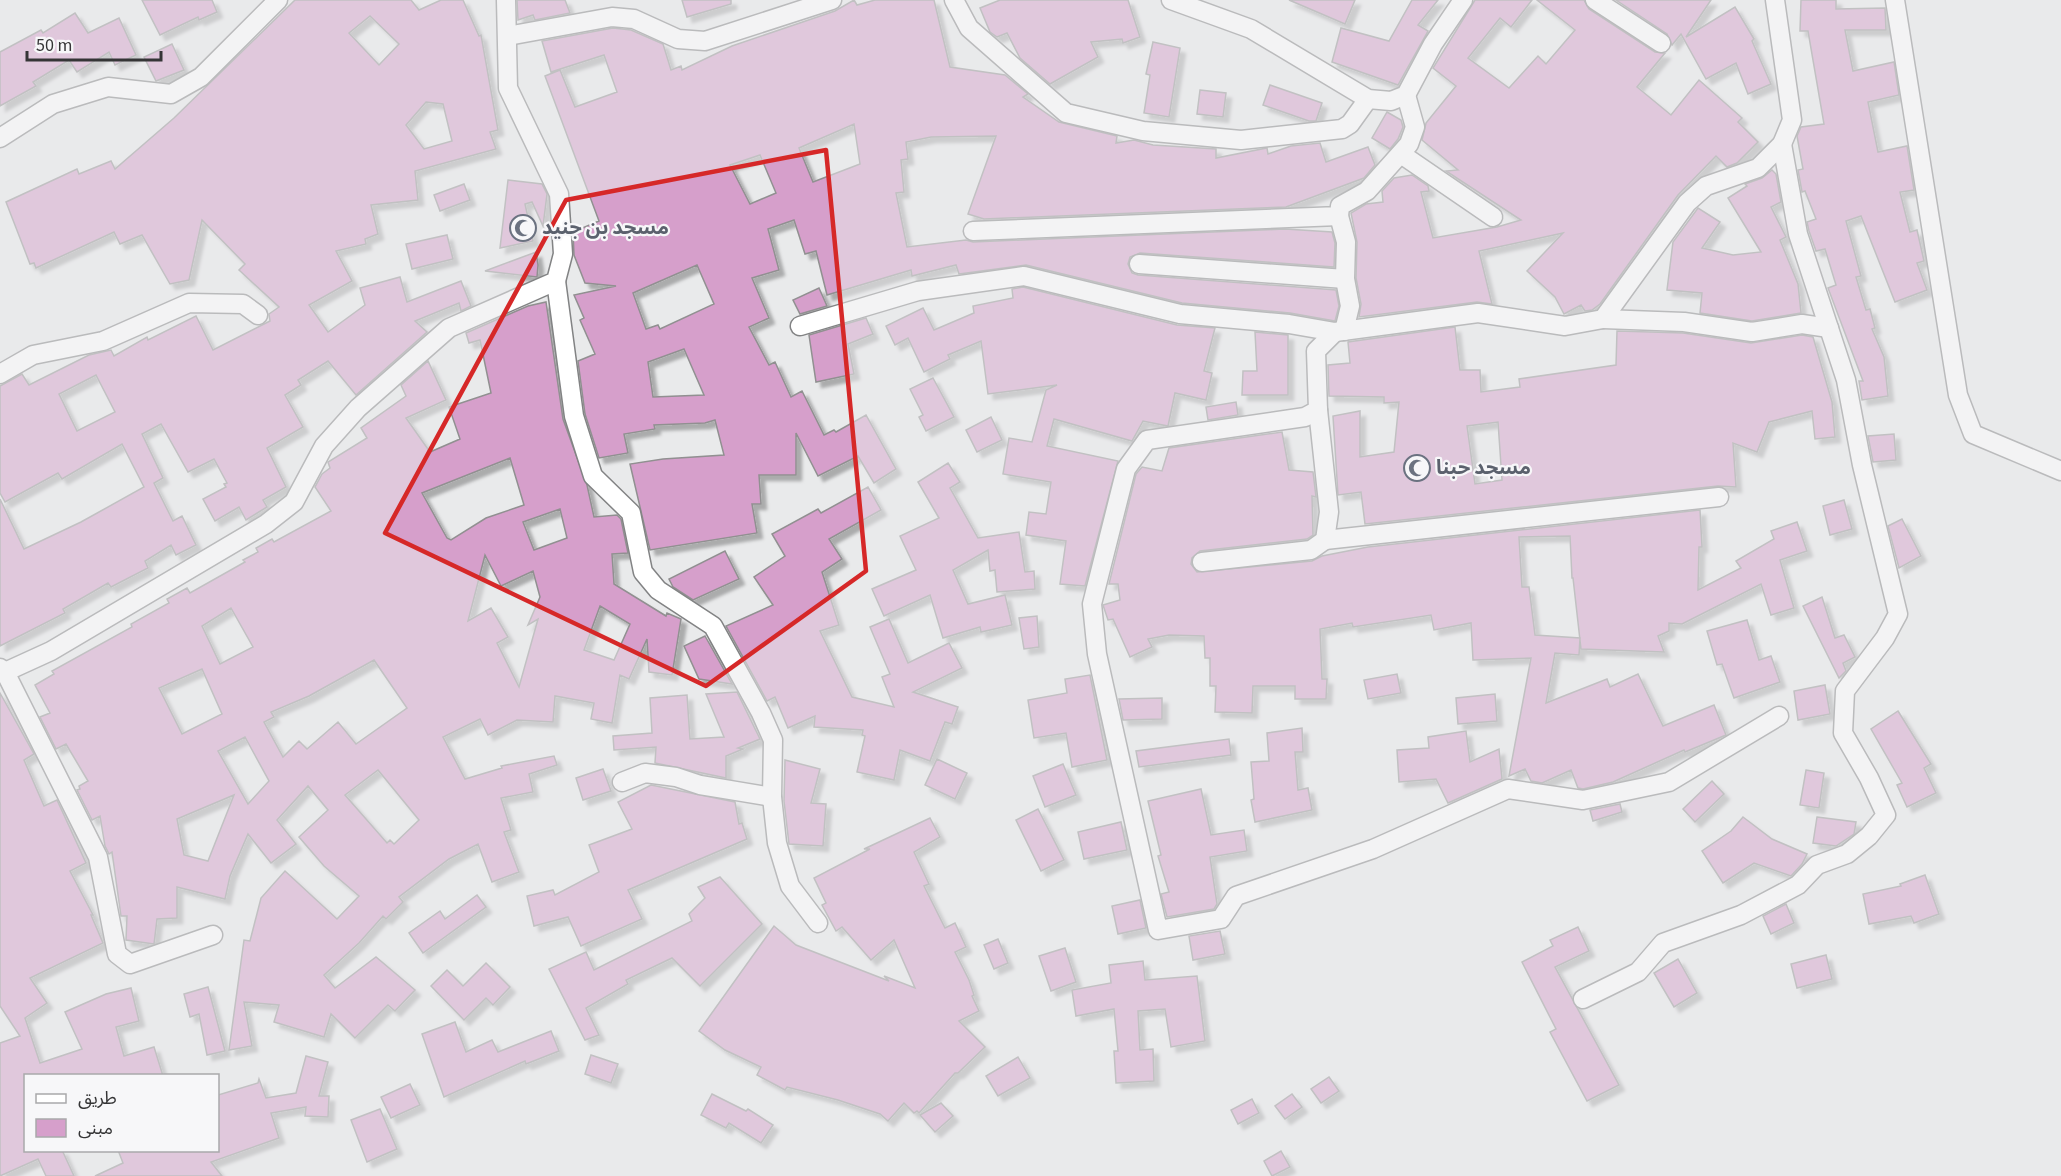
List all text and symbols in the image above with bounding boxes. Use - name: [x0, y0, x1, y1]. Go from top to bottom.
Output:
- scale bar: [27, 24, 160, 62]
- text: 50 m: [36, 33, 72, 58]
- mosque icon: مسجد بن جنيد: [508, 213, 538, 243]
- place label: مسجد بن جنيد: [542, 214, 669, 242]
- mosque icon: مسجد حبنا: [1402, 453, 1432, 483]
- place label: مسجد حبنا: [1436, 454, 1531, 482]
- legend: [24, 1074, 219, 1152]
- text: طريق: [78, 1086, 117, 1111]
- text: مبنى: [78, 1116, 113, 1141]

